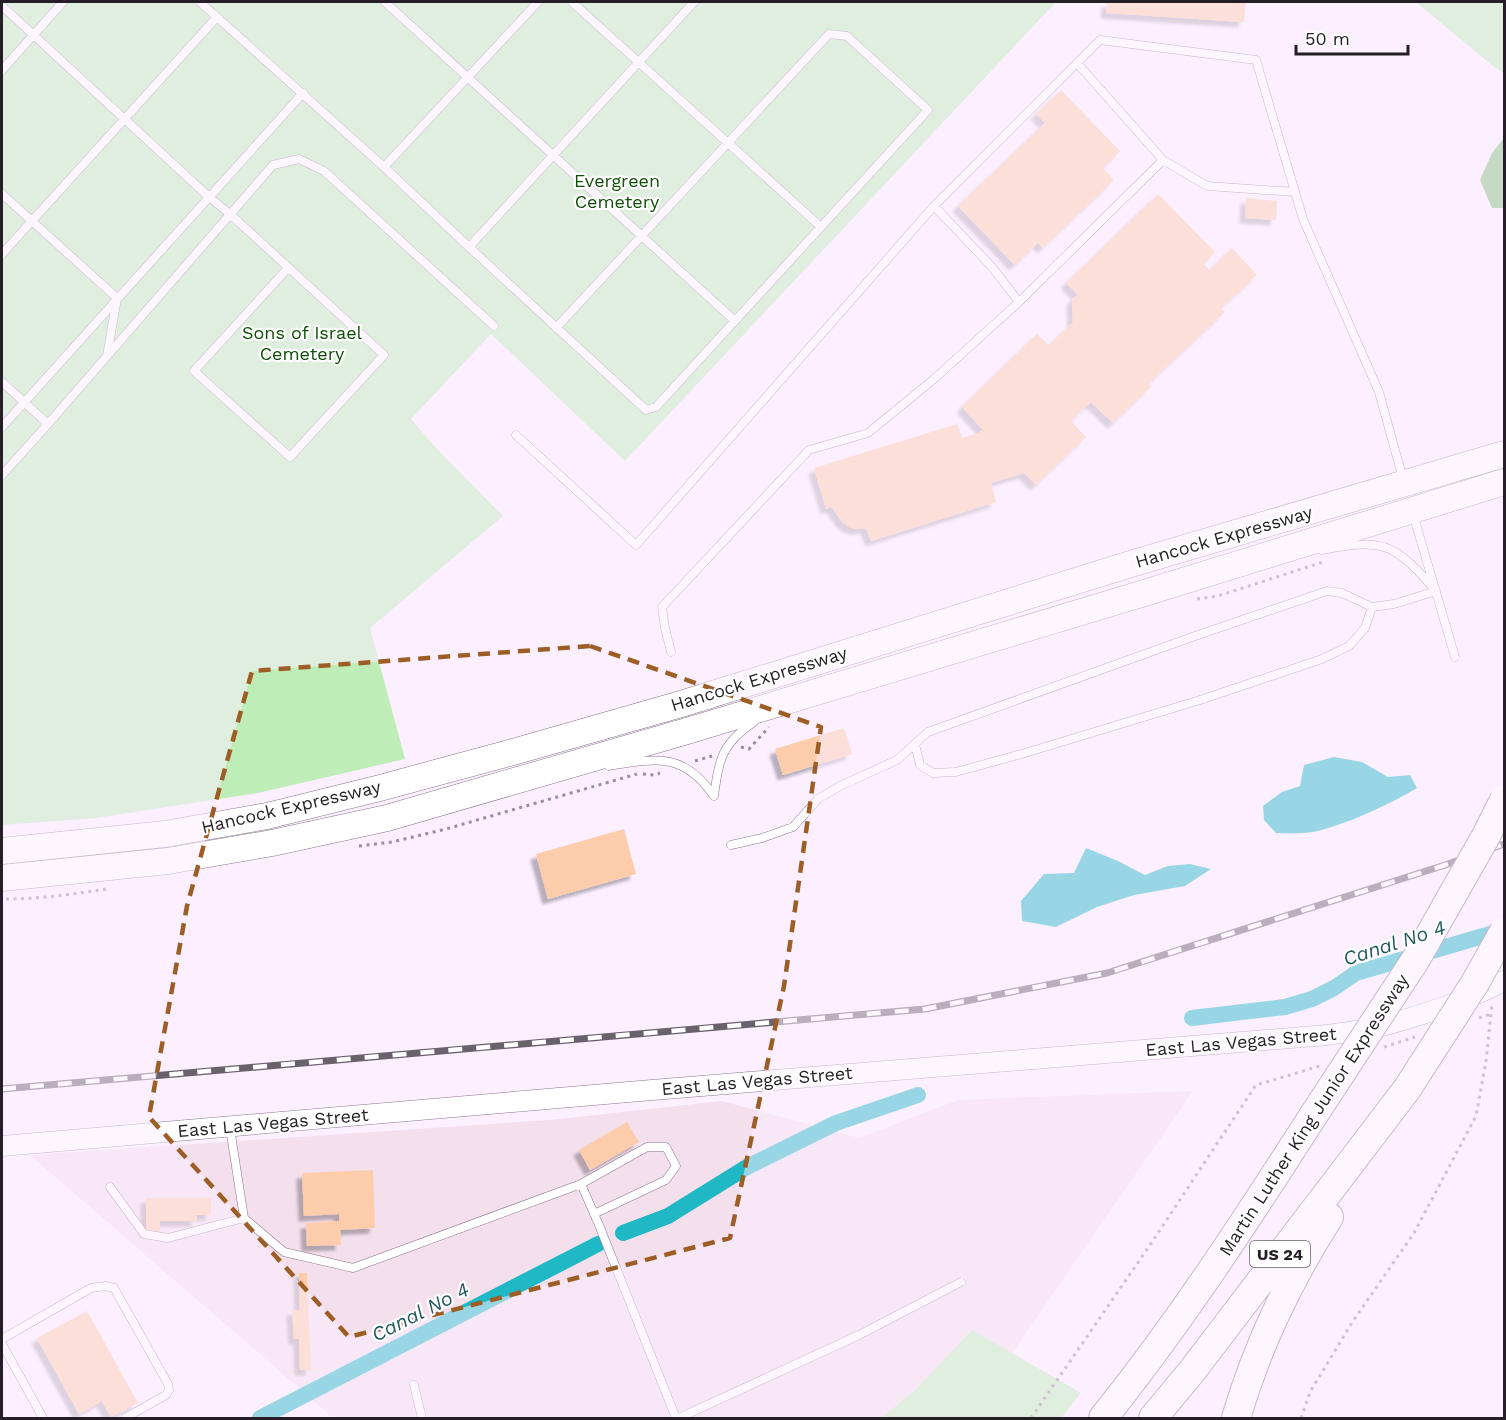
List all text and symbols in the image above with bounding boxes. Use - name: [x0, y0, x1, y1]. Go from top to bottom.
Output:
- scale bar: [1296, 18, 1408, 56]
- text: 50 m: [1305, 28, 1350, 49]
- park label: Evergreen Cemetery: [574, 170, 660, 212]
- park label: Sons of Israel Cemetery: [242, 322, 363, 364]
- street label: Hancock Expressway: [1133, 501, 1316, 572]
- street label: Hancock Expressway: [668, 641, 850, 715]
- street label: Hancock Expressway: [199, 775, 383, 837]
- water label: Canal No 4: [1340, 915, 1448, 971]
- street label: Martin Luther King Junior Expressway: [1214, 969, 1413, 1260]
- street label: East Las Vegas Street: [1145, 1023, 1338, 1060]
- street label: East Las Vegas Street: [661, 1062, 854, 1099]
- street label: East Las Vegas Street: [177, 1104, 370, 1141]
- road number: US 24: [1250, 1241, 1310, 1267]
- water label: Canal No 4: [367, 1277, 473, 1347]

